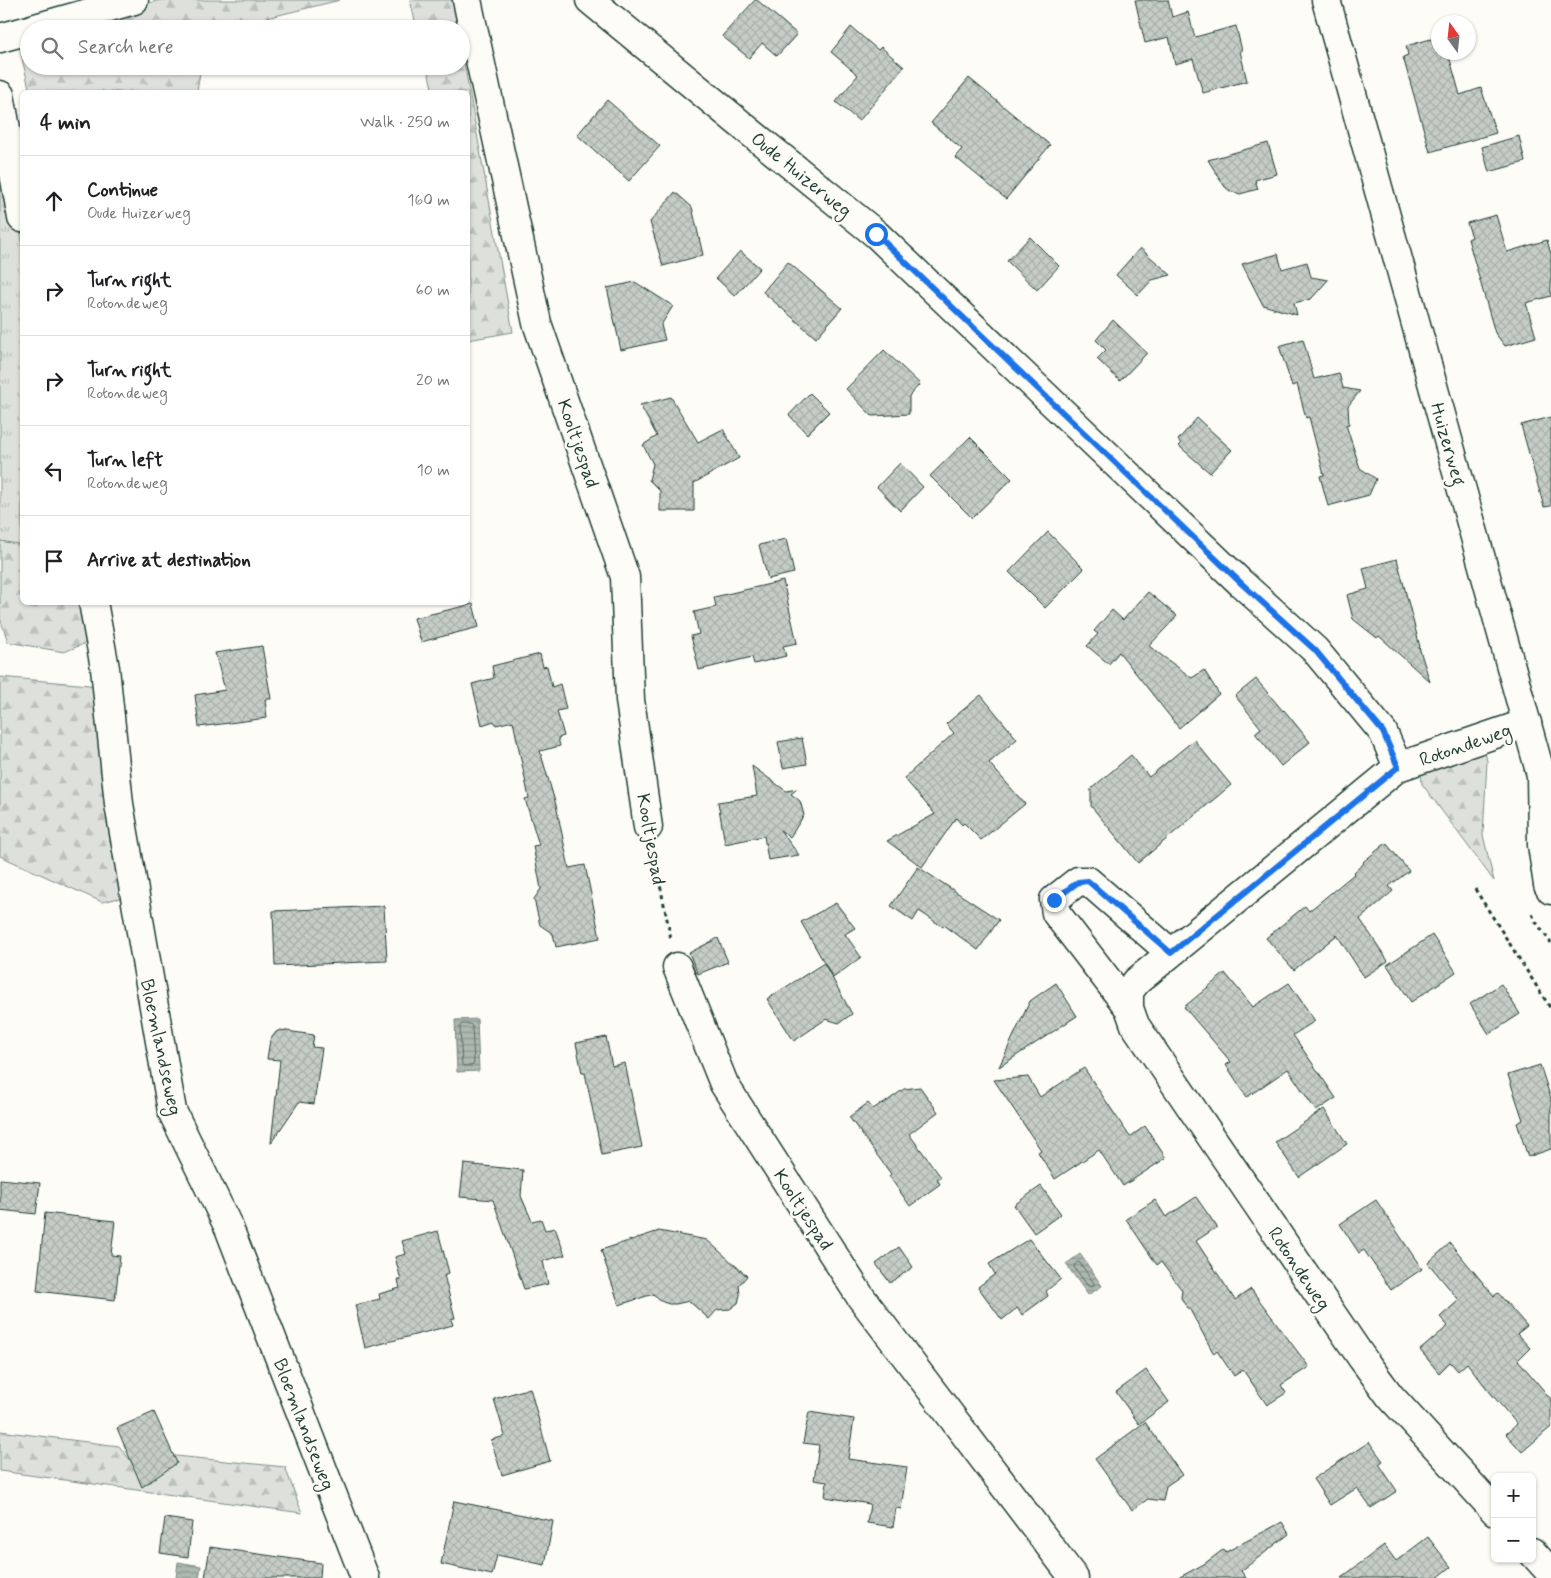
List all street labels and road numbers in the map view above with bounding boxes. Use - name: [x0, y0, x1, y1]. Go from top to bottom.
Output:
- street label: Oude Huizerweg: [744, 127, 857, 225]
- street label: Kooltjespad: [551, 396, 604, 491]
- street label: Huizerweg: [1421, 400, 1471, 490]
- street label: Rotondeweg: [1416, 718, 1516, 775]
- street label: Kooltjespad: [630, 792, 671, 887]
- street label: Bloemlandseweg: [132, 977, 187, 1118]
- street label: Kooltjespad: [767, 1164, 838, 1255]
- street label: Rotondeweg: [1260, 1222, 1336, 1317]
- street label: Bloemlandseweg: [265, 1355, 340, 1495]

